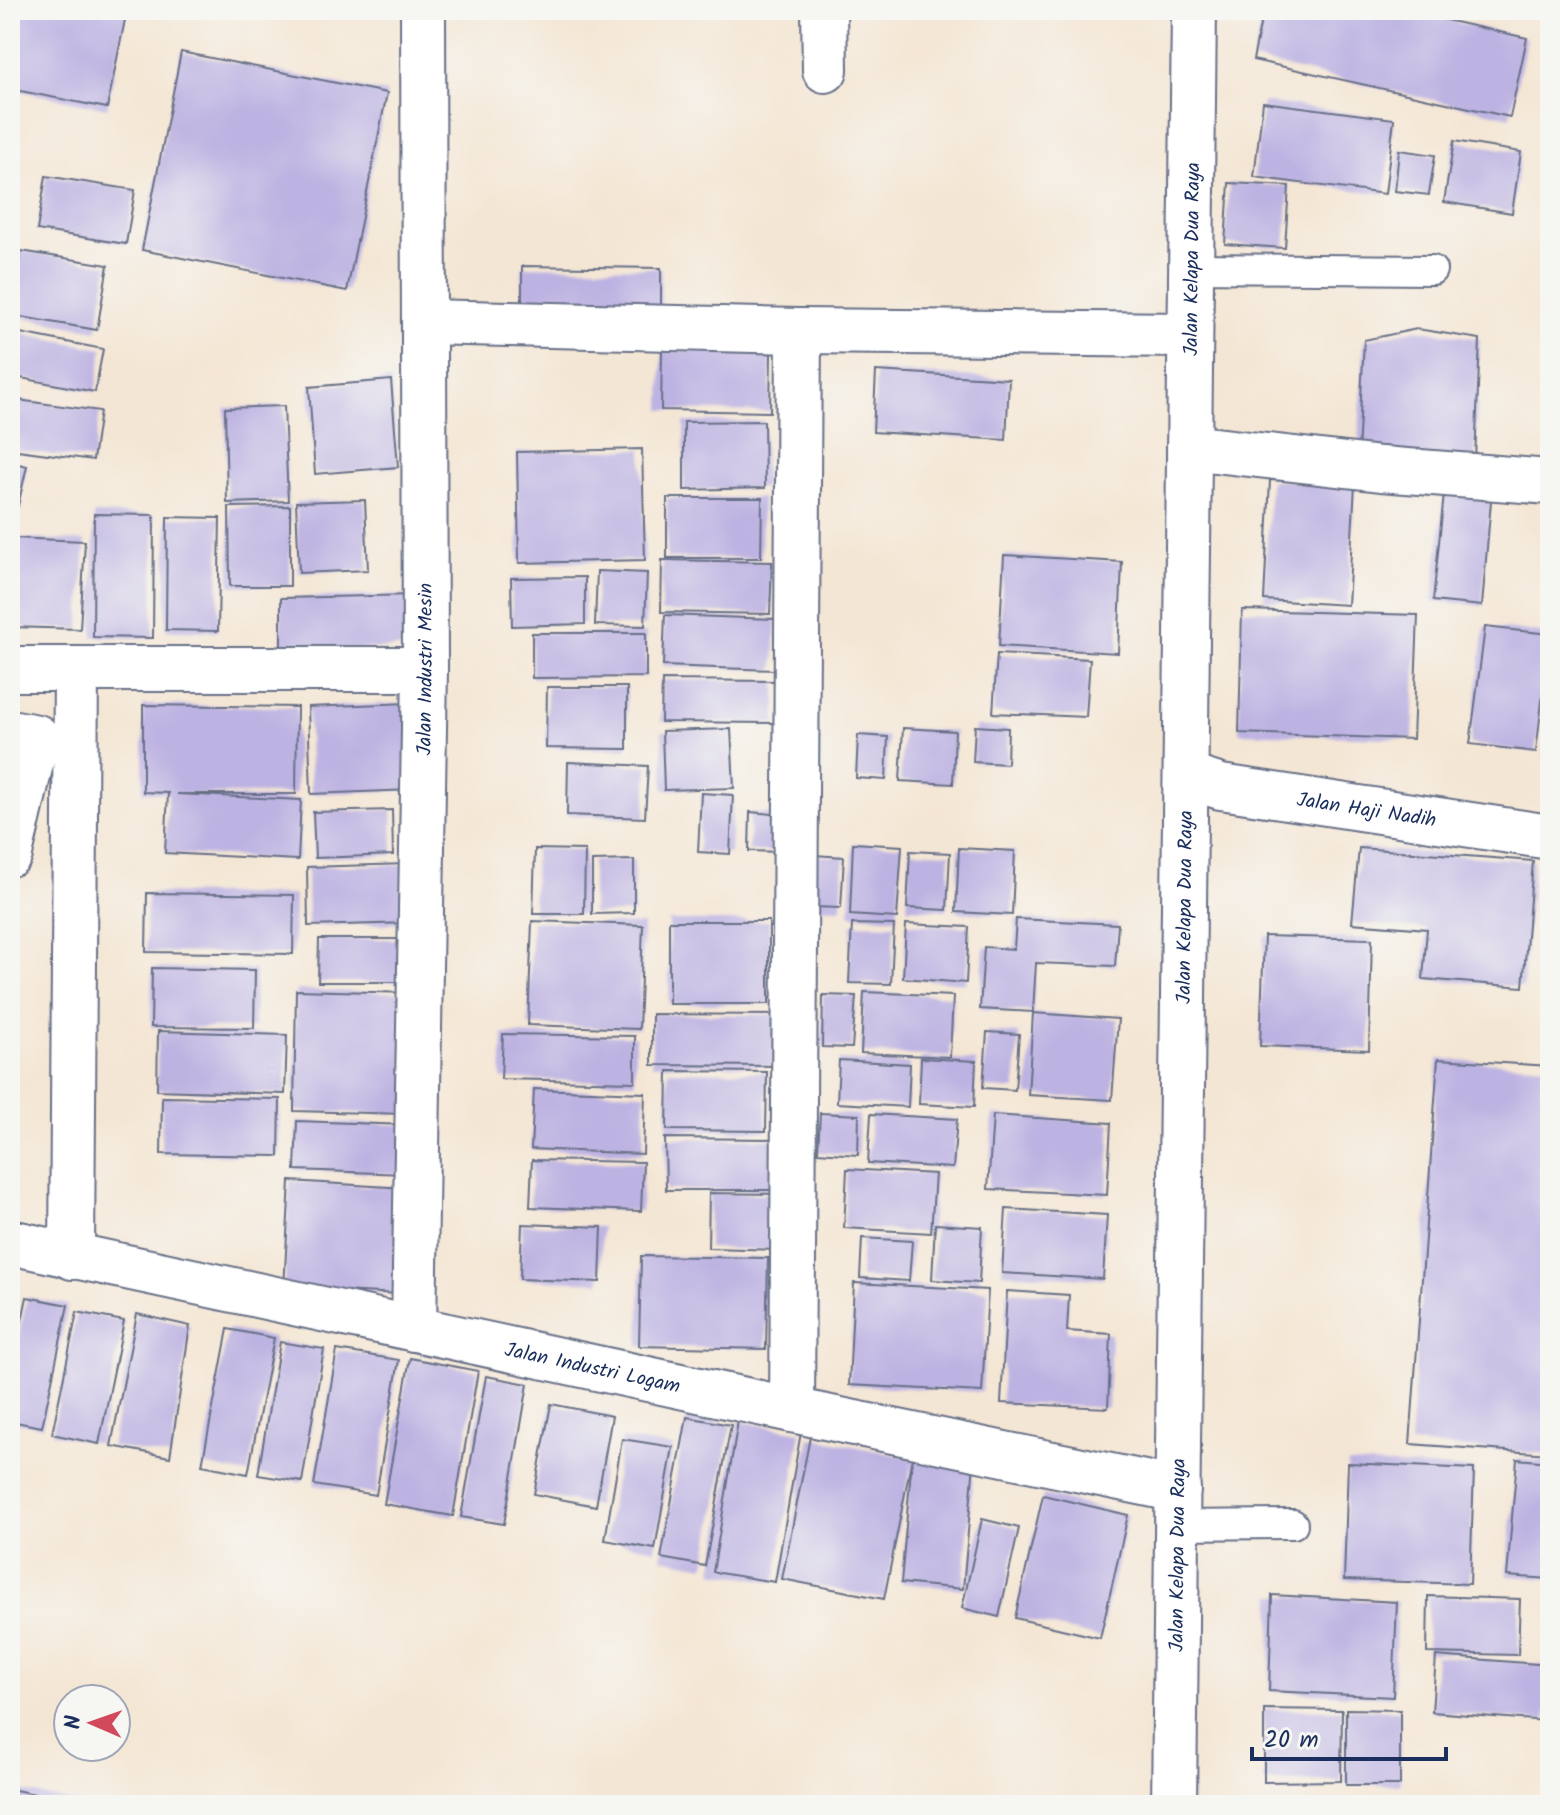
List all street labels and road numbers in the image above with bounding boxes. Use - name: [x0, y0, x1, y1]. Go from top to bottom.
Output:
- street label: Jalan Kelapa Dua Raya: [1176, 162, 1210, 356]
- street label: Jalan Industri Mesin: [410, 583, 443, 756]
- street label: Jalan Haji Nadih: [1294, 785, 1438, 838]
- street label: Jalan Kelapa Dua Raya: [1169, 810, 1203, 1004]
- street label: Jalan Industri Logam: [502, 1335, 683, 1404]
- street label: Jalan Kelapa Dua Raya: [1162, 1458, 1196, 1652]

